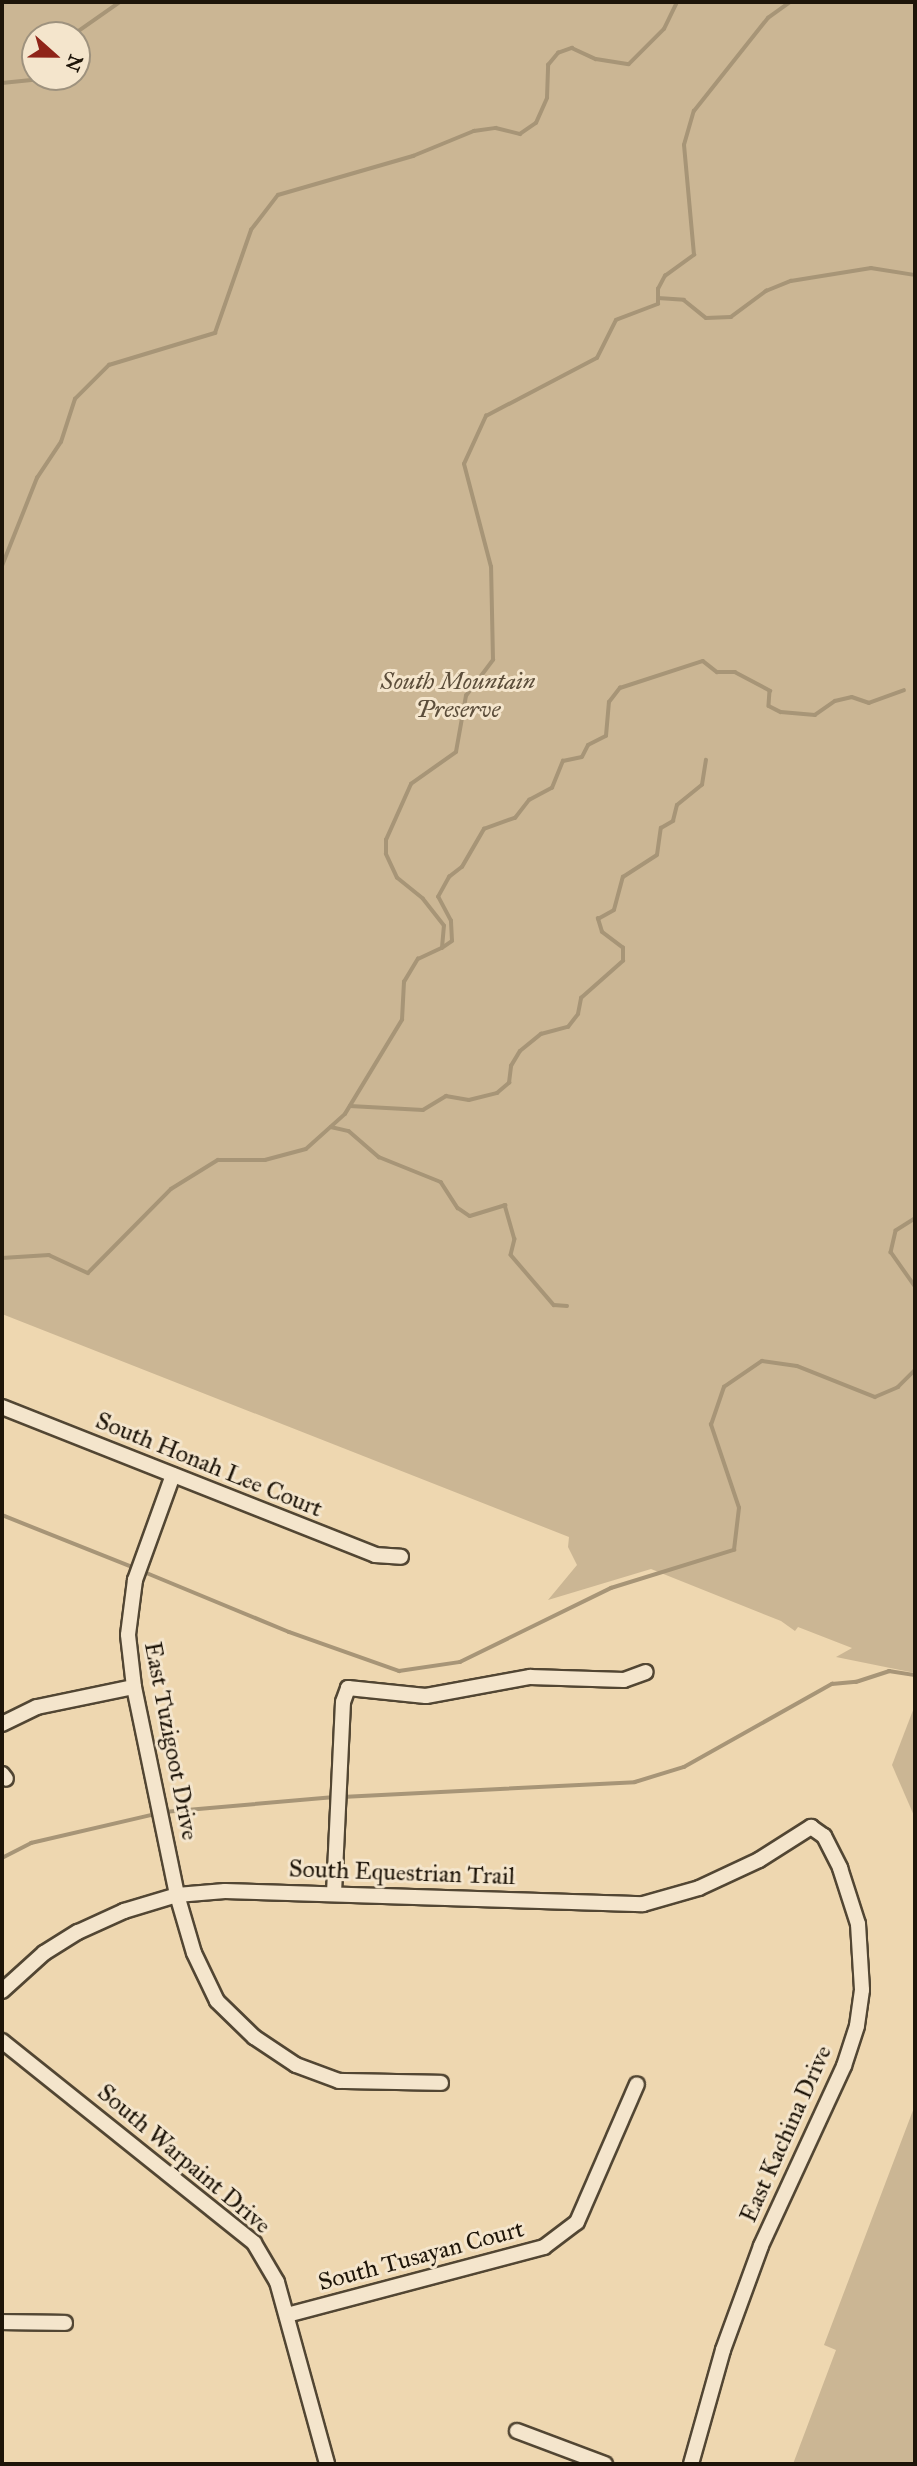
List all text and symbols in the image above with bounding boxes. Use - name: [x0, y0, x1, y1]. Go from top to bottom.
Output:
- north arrow: [21, 21, 91, 91]
- text: N: [61, 51, 88, 75]
- park label: South Mountain Preserve: [381, 668, 535, 724]
- street label: South Honah Lee Court: [91, 1406, 327, 1524]
- street label: East Tuzigoot Drive: [138, 1639, 204, 1843]
- street label: South Equestrian Trail: [288, 1855, 516, 1891]
- street label: East Kachina Drive: [734, 2041, 838, 2227]
- street label: South Warpaint Drive: [91, 2078, 277, 2240]
- street label: South Tusayan Court: [315, 2215, 527, 2297]

